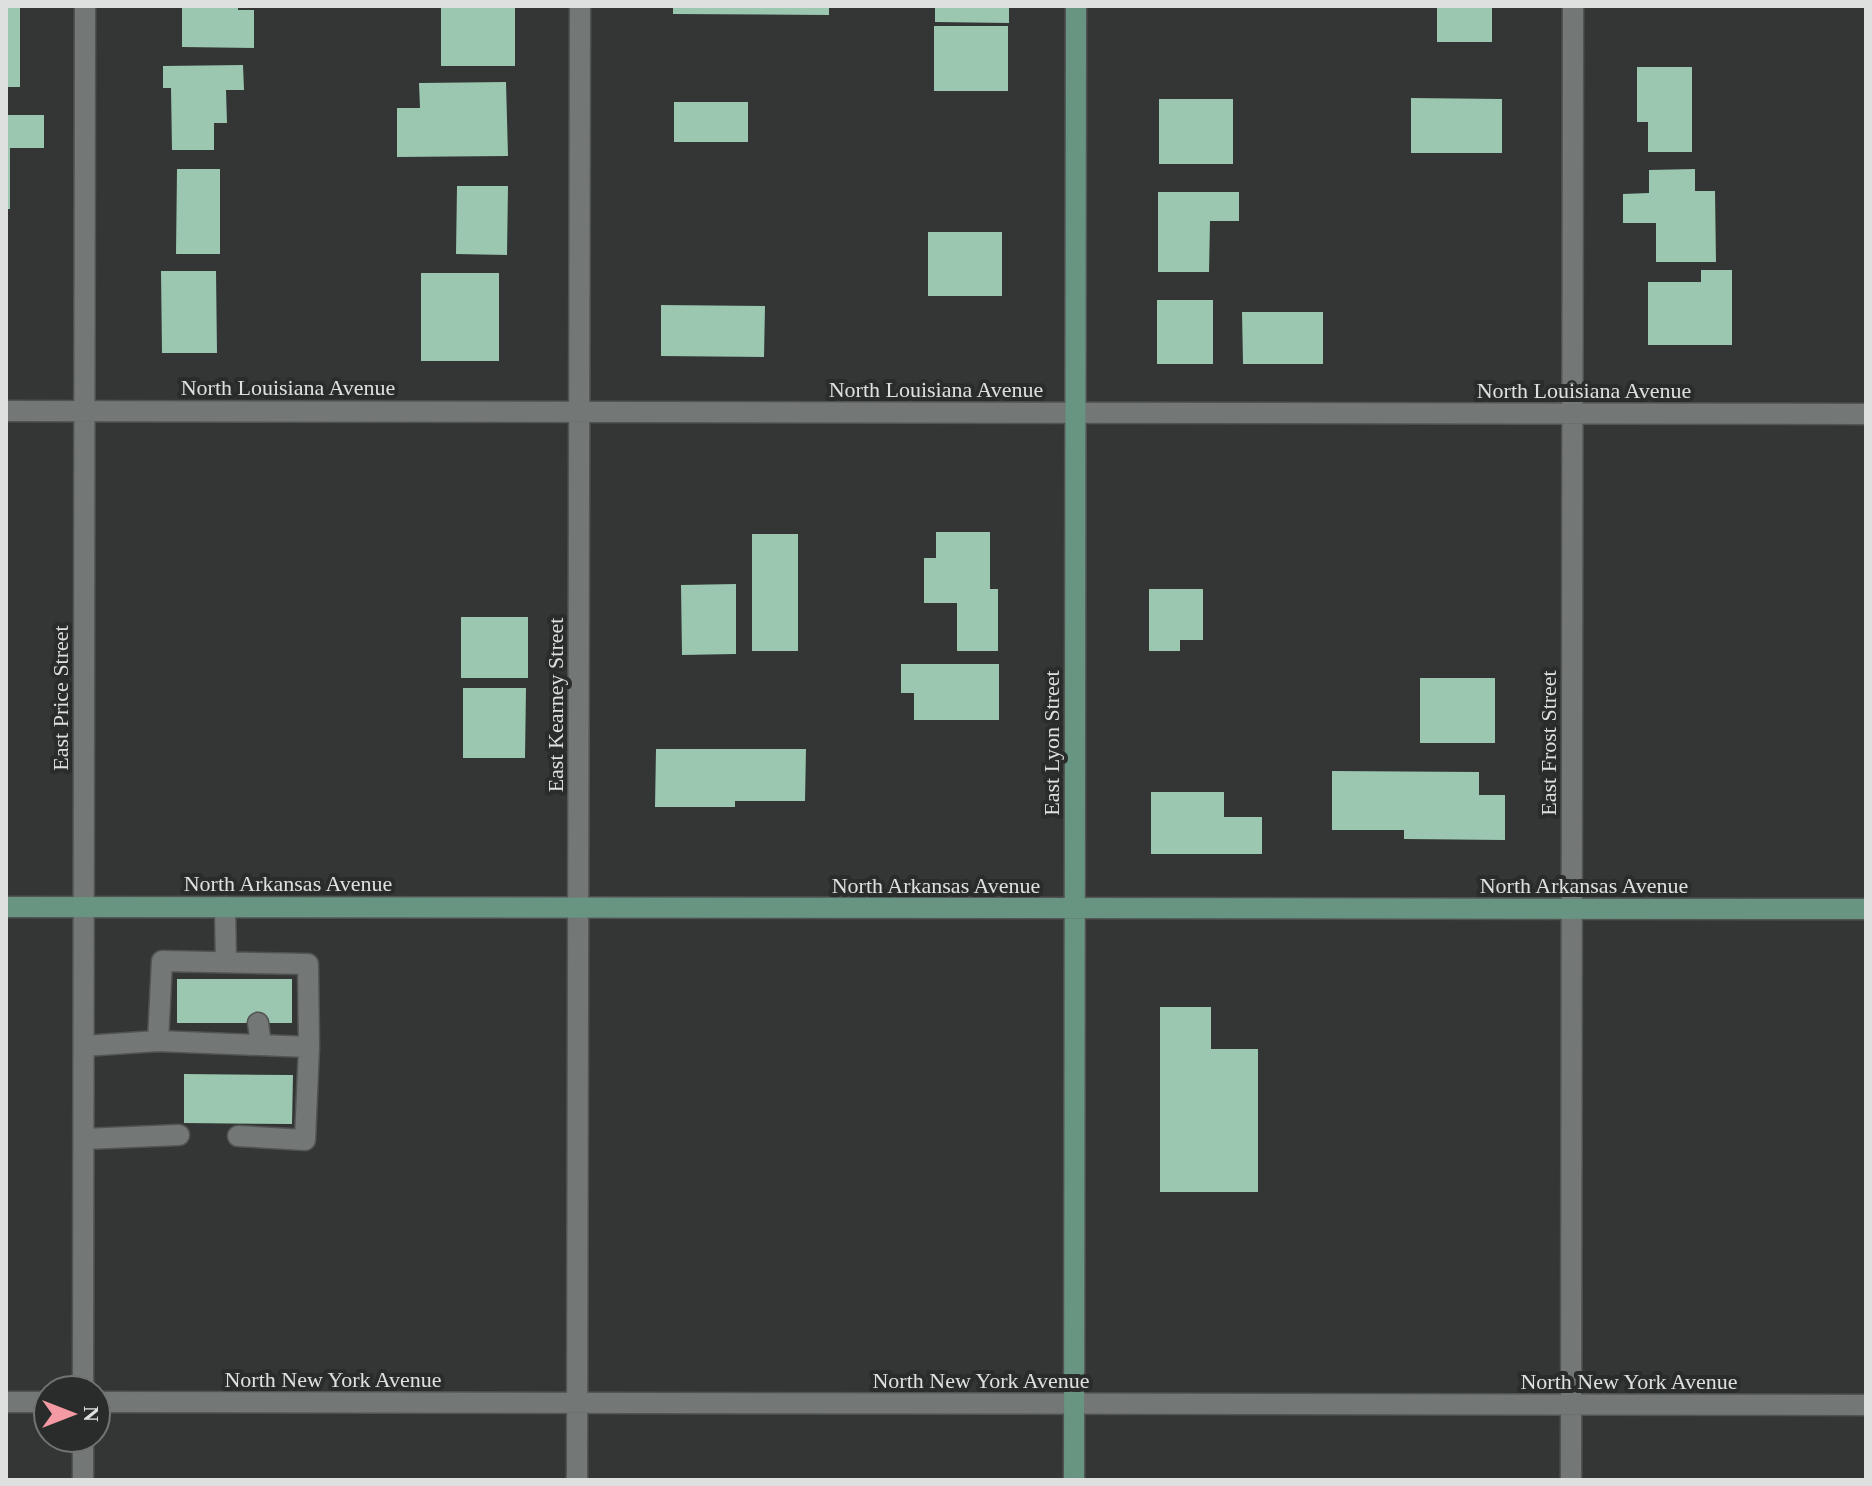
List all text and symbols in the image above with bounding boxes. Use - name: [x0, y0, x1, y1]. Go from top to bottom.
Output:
- street label: North Louisiana Avenue: [181, 375, 395, 400]
- street label: North Louisiana Avenue: [829, 377, 1043, 402]
- street label: North Louisiana Avenue: [1477, 378, 1691, 403]
- street label: East Kearney Street: [543, 618, 568, 792]
- street label: East Price Street: [48, 625, 73, 771]
- street label: East Lyon Street: [1039, 670, 1064, 816]
- street label: East Frost Street: [1536, 670, 1561, 816]
- street label: North Arkansas Avenue: [184, 871, 392, 896]
- street label: North Arkansas Avenue: [832, 873, 1040, 898]
- street label: North Arkansas Avenue: [1480, 873, 1688, 898]
- street label: North New York Avenue: [224, 1367, 442, 1392]
- street label: North New York Avenue: [872, 1368, 1090, 1393]
- street label: North New York Avenue: [1520, 1369, 1738, 1394]
- north arrow: [32, 1374, 112, 1454]
- text: N: [79, 1406, 104, 1422]

